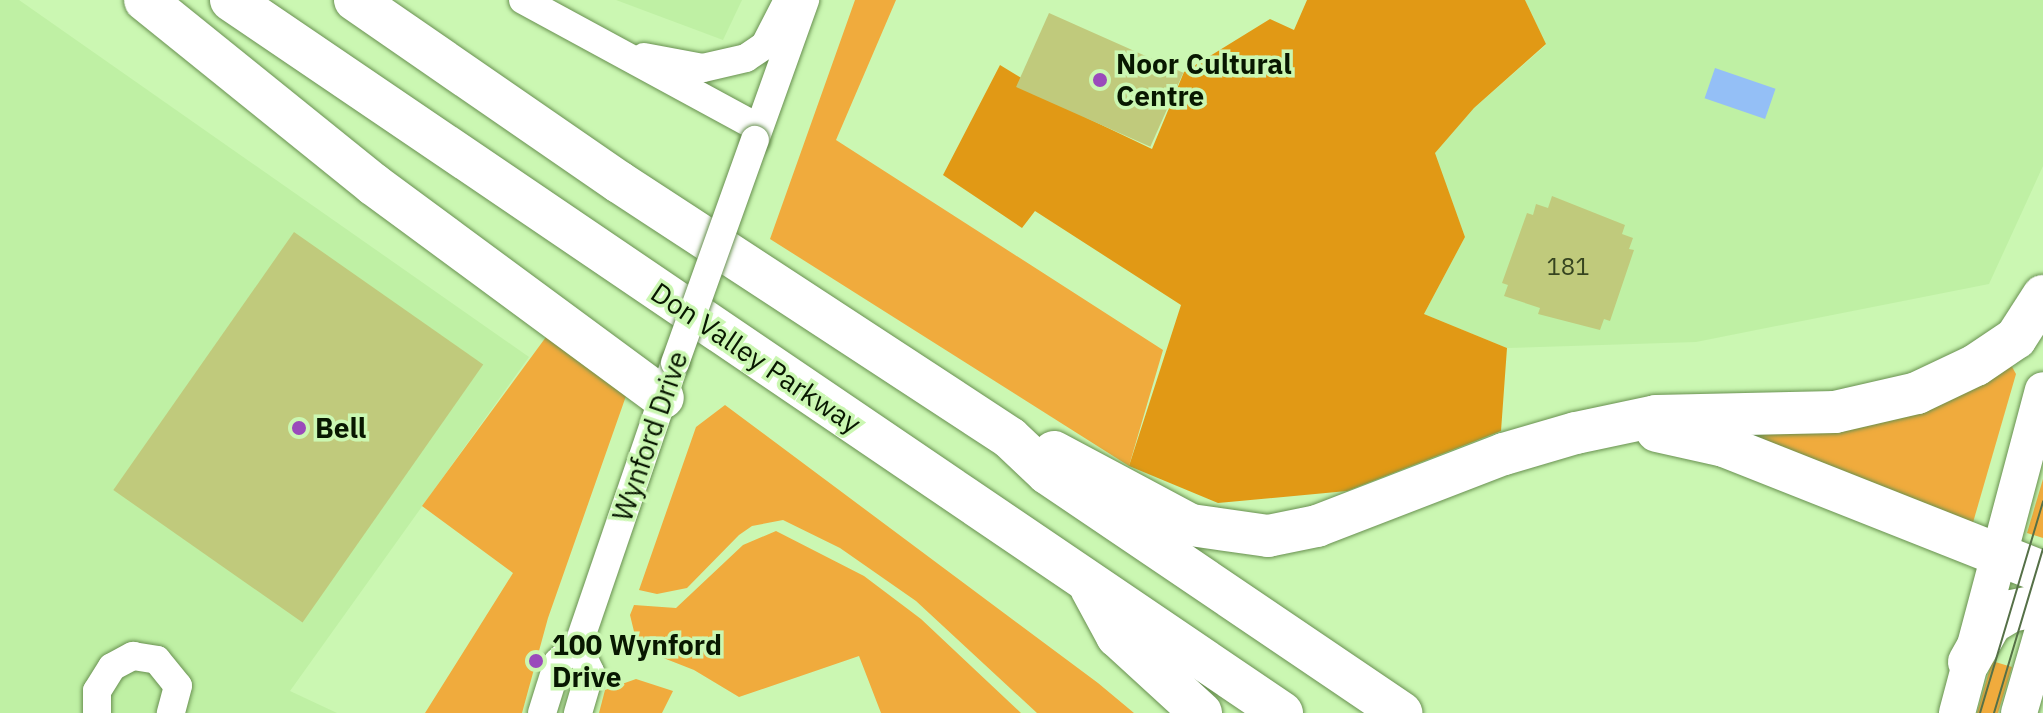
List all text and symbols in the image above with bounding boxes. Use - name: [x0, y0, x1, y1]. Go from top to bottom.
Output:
- place label: Noor Cultural Centre: [1116, 47, 1292, 113]
- marker: Noor Cultural Centre: [1091, 71, 1109, 89]
- house number: 181: [1546, 253, 1590, 281]
- street label: Don Valley Parkway: [645, 275, 867, 441]
- street label: Wynford Drive: [605, 347, 695, 525]
- place label: Bell: [315, 411, 366, 445]
- marker: Bell: [290, 419, 308, 437]
- place label: 100 Wynford Drive: [552, 628, 722, 694]
- marker: 100 Wynford Drive: [527, 652, 545, 670]

